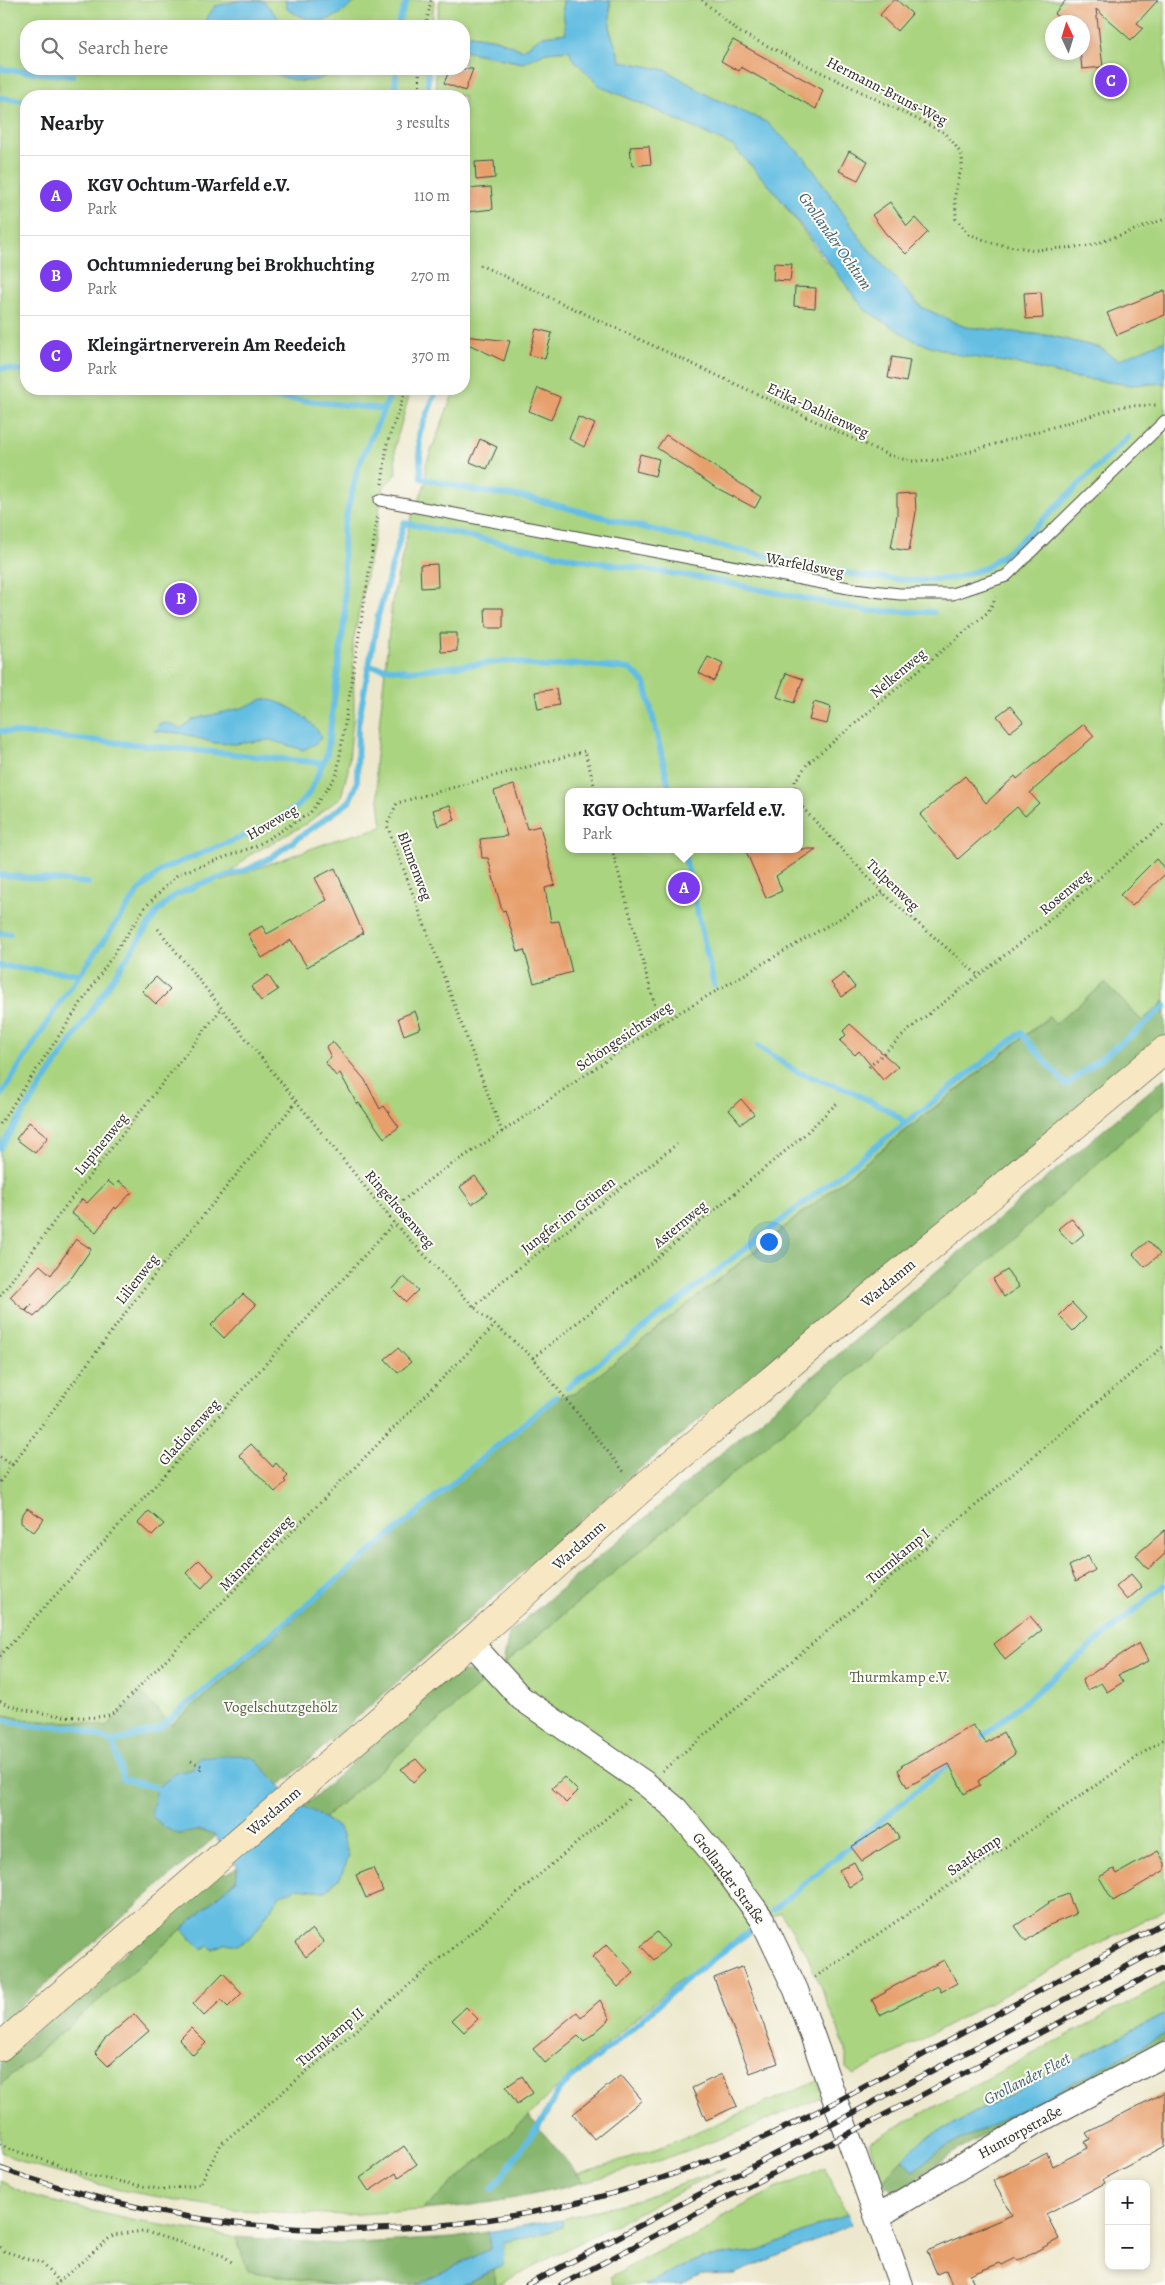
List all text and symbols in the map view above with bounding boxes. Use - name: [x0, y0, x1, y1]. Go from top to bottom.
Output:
- north arrow: [1045, 15, 1090, 60]
- search box: [20, 20, 470, 75]
- icon: search: [38, 34, 66, 62]
- text: Search here: [78, 35, 168, 61]
- street label: Hermann-Bruns-Weg: [823, 52, 951, 130]
- pin: C: [1095, 62, 1127, 100]
- text: Nearby: [40, 109, 103, 137]
- text: 3 results: [396, 112, 450, 134]
- text: KGV Ochtum-Warfeld e.V.: [87, 172, 291, 198]
- text: A: [51, 185, 61, 207]
- text: 110 m: [414, 185, 450, 207]
- water label: Grollander Ochtum: [793, 188, 877, 294]
- text: Park: [87, 198, 117, 220]
- text: Ochtumniederung bei Brokhuchting: [87, 252, 374, 278]
- text: B: [51, 265, 61, 287]
- text: 270 m: [411, 265, 450, 287]
- text: Park: [87, 278, 117, 300]
- text: Kleingärtnerverein Am Reedeich: [87, 332, 346, 358]
- text: C: [51, 345, 61, 367]
- text: 370 m: [412, 345, 450, 367]
- text: Park: [87, 358, 117, 380]
- street label: Erika-Dahlienweg: [764, 378, 873, 443]
- street label: Warfeldsweg: [763, 547, 846, 582]
- pin: B: [165, 580, 197, 618]
- street label: Nelkenweg: [866, 643, 930, 702]
- popup: [565, 788, 803, 853]
- text: KGV Ochtum-Warfeld e.V.: [582, 797, 786, 823]
- street label: Hoveweg: [243, 799, 302, 845]
- text: Park: [582, 823, 612, 845]
- street label: Blumenweg: [393, 829, 437, 904]
- street label: Tulpenweg: [862, 855, 924, 916]
- street label: Rosenweg: [1035, 864, 1095, 919]
- pin: A: [668, 869, 700, 907]
- street label: Schöngesichtsweg: [572, 996, 676, 1076]
- street label: Lupinenweg: [70, 1108, 133, 1180]
- street label: Ringelrosenweg: [360, 1166, 440, 1253]
- street label: Jungfer im Grünen: [517, 1172, 619, 1258]
- street label: Asternweg: [648, 1195, 712, 1253]
- your location: [756, 1229, 782, 1255]
- street label: Lilienweg: [111, 1249, 163, 1308]
- street label: Wardamm: [856, 1254, 920, 1312]
- street label: Gladiolenweg: [154, 1394, 225, 1470]
- street label: Männertreuweg: [215, 1510, 298, 1595]
- street label: Wardamm: [547, 1515, 610, 1575]
- street label: Turmkamp I: [862, 1524, 934, 1588]
- park label: Thurmkamp e.V.: [850, 1667, 950, 1687]
- park label: Vogelschutzgehölz: [223, 1697, 338, 1717]
- street label: Wardamm: [242, 1782, 306, 1841]
- street label: Grollander Straße: [688, 1828, 770, 1928]
- street label: Saatkamp: [943, 1830, 1005, 1880]
- street label: Turmkamp II: [292, 2003, 368, 2071]
- water label: Grollander Fleet: [980, 2047, 1075, 2110]
- street label: Huntorpstraße: [975, 2101, 1066, 2163]
- map controls: [1105, 2180, 1150, 2270]
- button: +: [1105, 2180, 1150, 2225]
- button: −: [1105, 2225, 1150, 2270]

